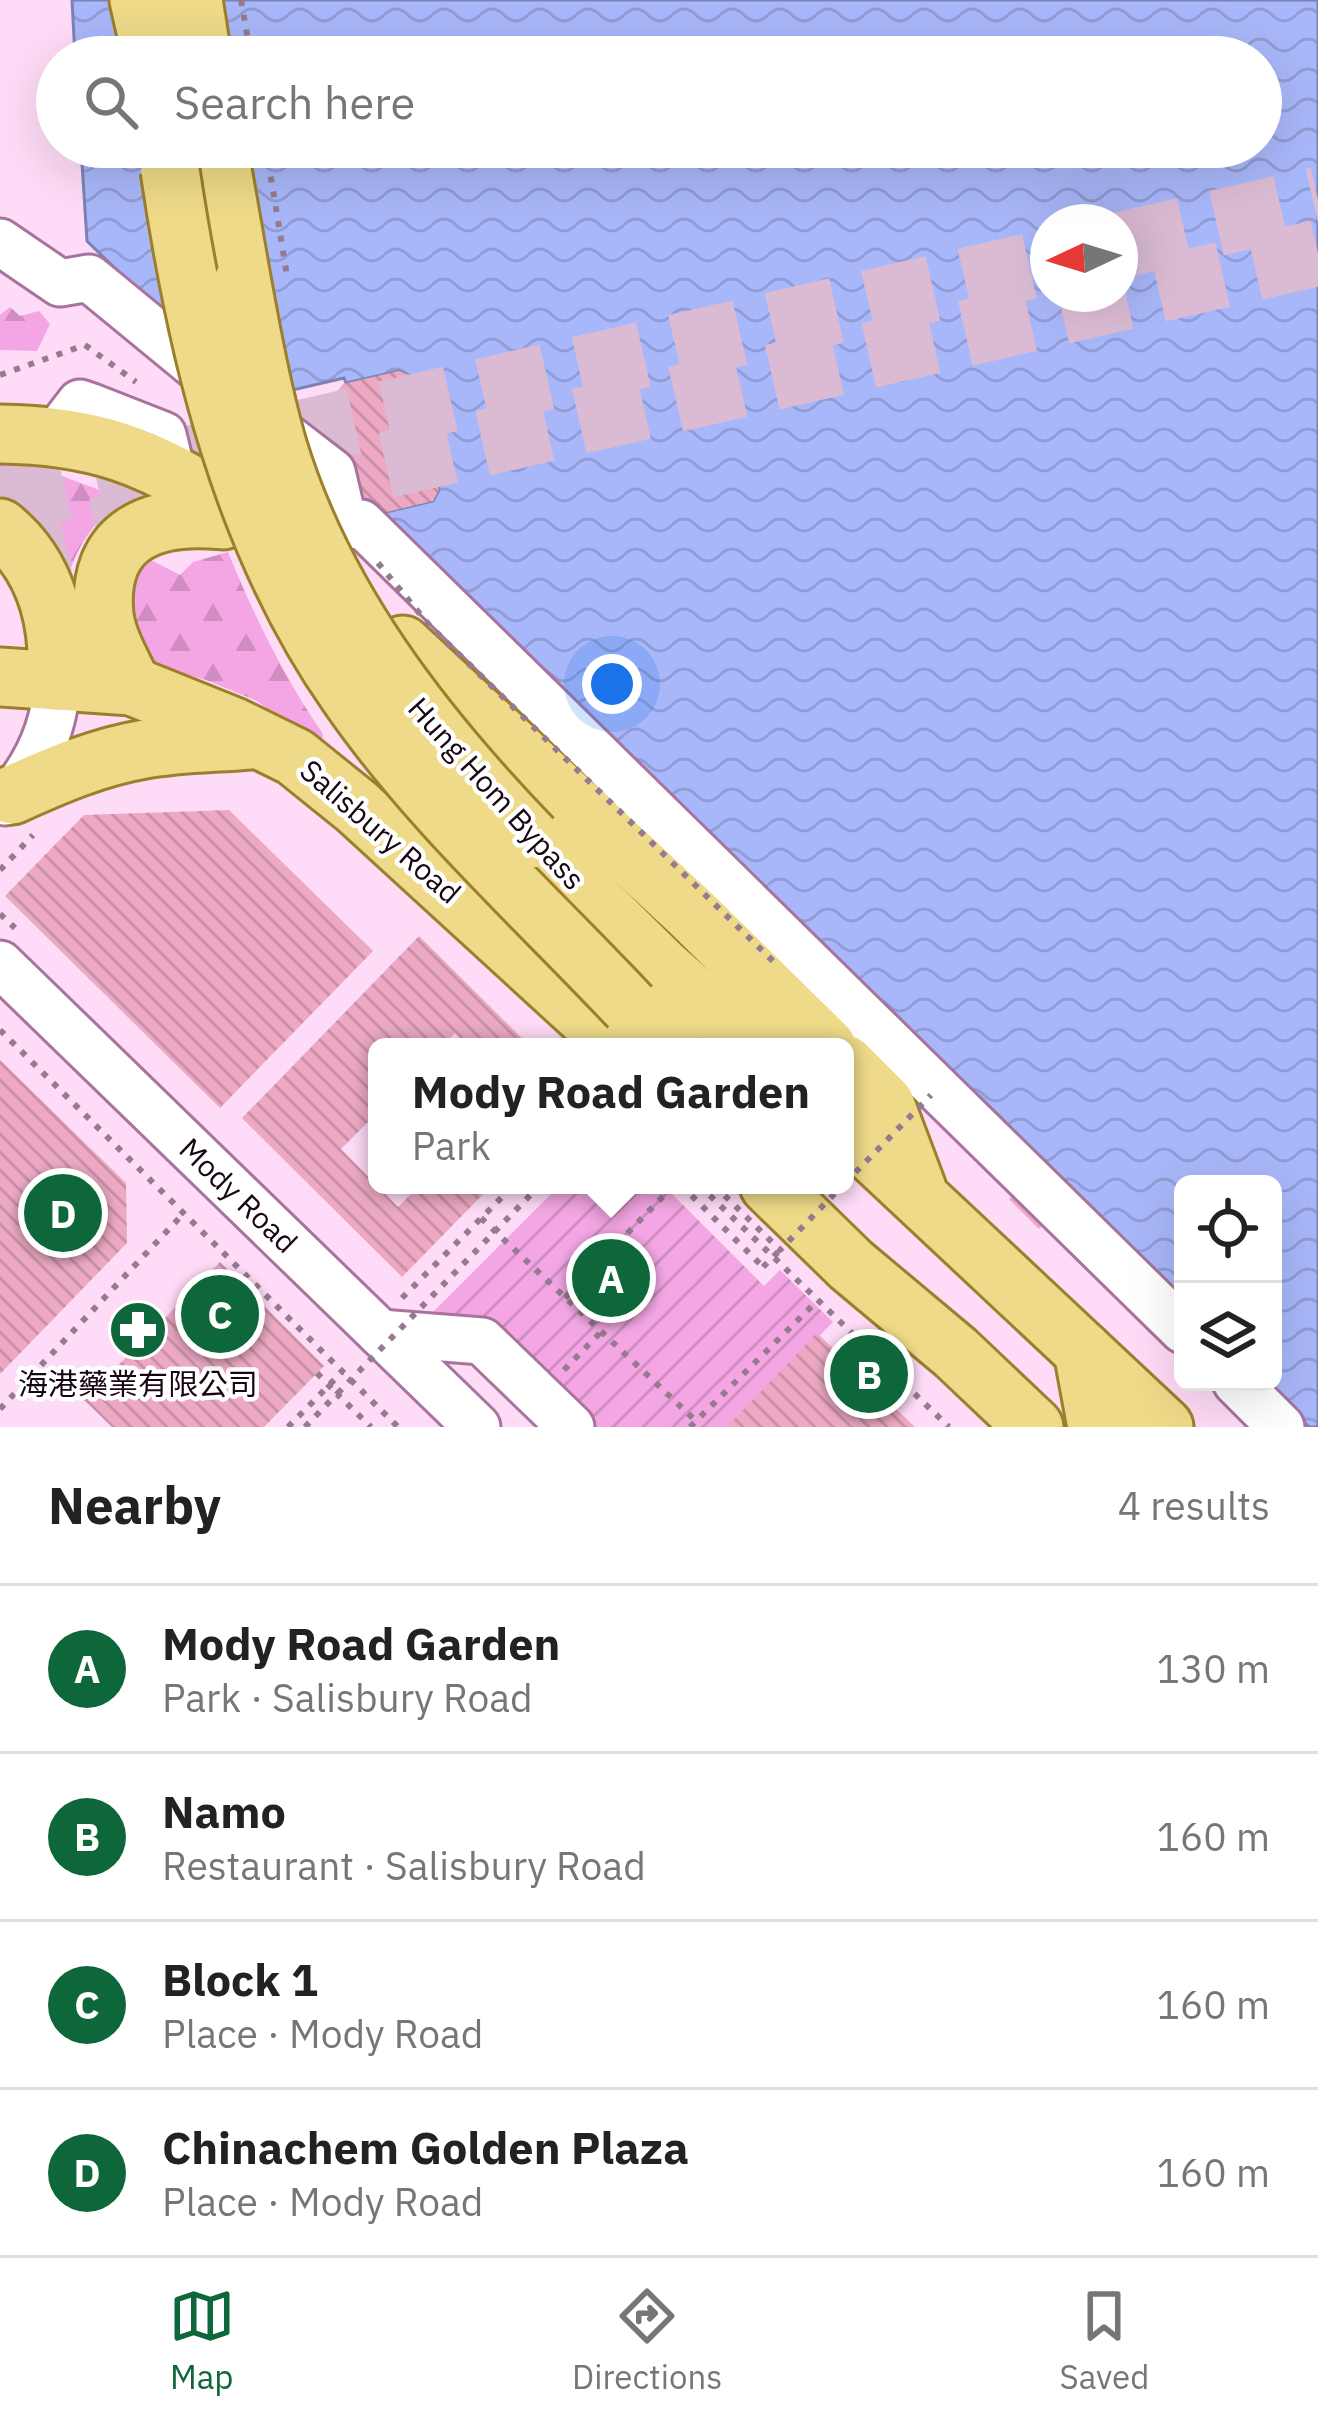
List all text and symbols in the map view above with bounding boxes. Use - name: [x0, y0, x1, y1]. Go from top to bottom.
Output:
- search box: [36, 36, 1282, 168]
- icon: search: [78, 69, 144, 135]
- text: Search here: [174, 73, 415, 131]
- north arrow: [1030, 204, 1138, 312]
- your location: [582, 654, 642, 714]
- street label: Hung Hom Bypass: [400, 688, 594, 898]
- street label: Salisbury Road: [293, 750, 469, 911]
- popup: [368, 1038, 854, 1194]
- text: Mody Road Garden: [412, 1062, 810, 1120]
- text: Park: [412, 1120, 491, 1171]
- street label: Mody Road: [172, 1129, 306, 1261]
- pin: D: [24, 1168, 102, 1258]
- map controls: [1174, 1175, 1282, 1391]
- button: locate: [1174, 1175, 1282, 1283]
- pin: A: [572, 1233, 650, 1323]
- pin: C: [181, 1269, 259, 1359]
- button: layers: [1174, 1283, 1282, 1391]
- pharmacy icon: 海港藥業有限公司: [107, 1299, 169, 1361]
- pin: B: [830, 1329, 908, 1419]
- place label: 海港藥業有限公司: [18, 1364, 258, 1403]
- text: Nearby: [48, 1472, 221, 1538]
- text: 4 results: [1118, 1480, 1270, 1531]
- text: Mody Road Garden: [162, 1614, 560, 1672]
- text: A: [74, 1643, 100, 1694]
- text: 130 m: [1157, 1643, 1270, 1694]
- text: Park · Salisbury Road: [162, 1672, 533, 1723]
- text: Namo: [162, 1782, 286, 1840]
- text: B: [74, 1811, 100, 1862]
- text: 160 m: [1157, 1811, 1270, 1862]
- text: Restaurant · Salisbury Road: [162, 1840, 646, 1891]
- text: Block 1: [162, 1950, 318, 2008]
- text: C: [74, 1979, 100, 2030]
- text: 160 m: [1157, 1979, 1270, 2030]
- text: Place · Mody Road: [162, 2008, 483, 2059]
- text: Chinachem Golden Plaza: [162, 2118, 689, 2176]
- text: D: [73, 2147, 101, 2198]
- text: 160 m: [1157, 2147, 1270, 2198]
- text: Place · Mody Road: [162, 2176, 483, 2227]
- tab: Map: [169, 2283, 235, 2398]
- tab: Directions: [572, 2283, 722, 2398]
- tab: Saved: [1060, 2283, 1149, 2398]

